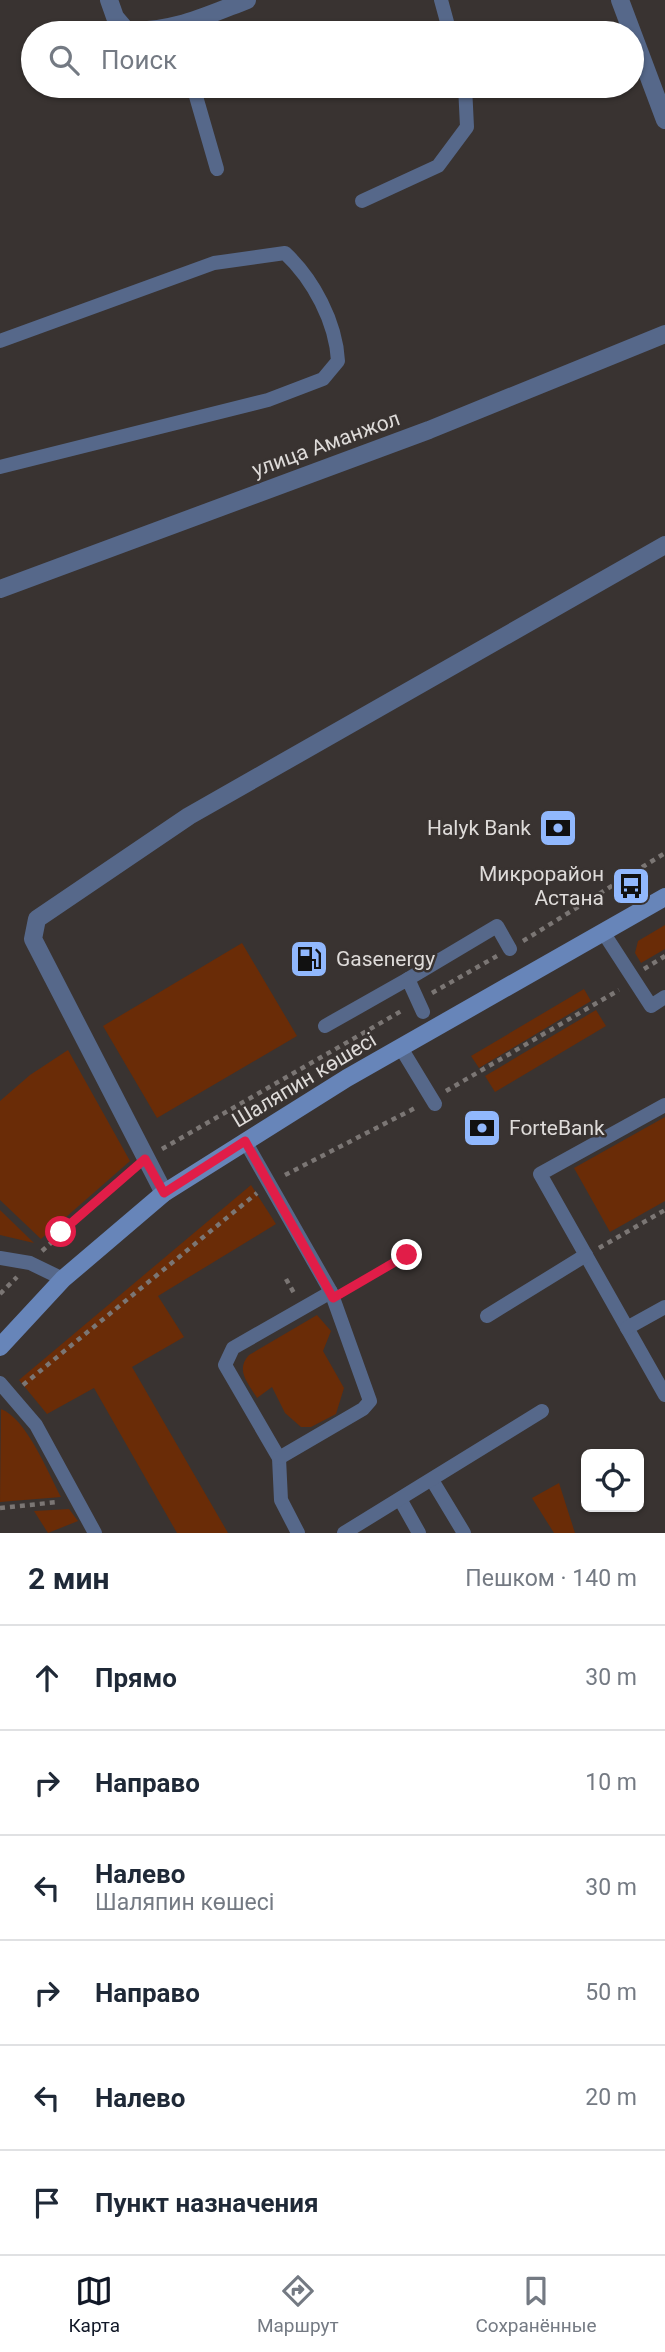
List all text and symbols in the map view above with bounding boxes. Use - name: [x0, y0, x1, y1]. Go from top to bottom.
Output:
- search box: [21, 21, 644, 98]
- icon: search: [45, 41, 83, 79]
- text: Поиск: [101, 45, 177, 75]
- street label: улица Аманжол: [249, 406, 403, 482]
- bank icon: Halyk Bank: [537, 807, 579, 849]
- place label: Halyk Bank: [427, 816, 531, 840]
- place label: Микрорайон Астана: [479, 862, 604, 910]
- bus stop icon: Микрорайон Астана: [610, 865, 652, 907]
- fuel station icon: Gasenergy: [288, 938, 330, 980]
- place label: Gasenergy: [336, 947, 435, 971]
- street label: Шаляпин көшесі: [228, 1028, 380, 1132]
- bank icon: ForteBank: [461, 1107, 503, 1149]
- place label: ForteBank: [509, 1116, 605, 1140]
- route start: [45, 1216, 76, 1247]
- route end: [391, 1239, 422, 1270]
- map controls: [581, 1449, 644, 1512]
- button: locate: [581, 1449, 644, 1512]
- text: 2 мин: [28, 1561, 109, 1596]
- text: Пешком · 140 m: [465, 1565, 637, 1592]
- icon: ahead: [28, 1659, 66, 1697]
- text: Прямо: [95, 1663, 177, 1693]
- text: 30 m: [585, 1664, 637, 1691]
- icon: right: [28, 1764, 66, 1802]
- text: Направо: [95, 1768, 200, 1798]
- text: 10 m: [585, 1769, 637, 1796]
- text: Налево: [95, 1859, 185, 1889]
- icon: left: [28, 1869, 66, 1907]
- text: 30 m: [585, 1874, 637, 1901]
- text: Шаляпин көшесі: [95, 1889, 274, 1916]
- icon: right: [28, 1974, 66, 2012]
- text: Направо: [95, 1978, 200, 2008]
- text: 50 m: [585, 1979, 637, 2006]
- icon: left: [28, 2079, 66, 2117]
- text: Налево: [95, 2083, 185, 2113]
- text: 20 m: [585, 2084, 637, 2111]
- icon: arrive: [28, 2184, 66, 2222]
- text: Пункт назначения: [95, 2188, 319, 2218]
- tab: Карта: [68, 2272, 120, 2337]
- tab: Маршрут: [257, 2272, 339, 2337]
- tab: Сохранённые: [475, 2272, 597, 2337]

